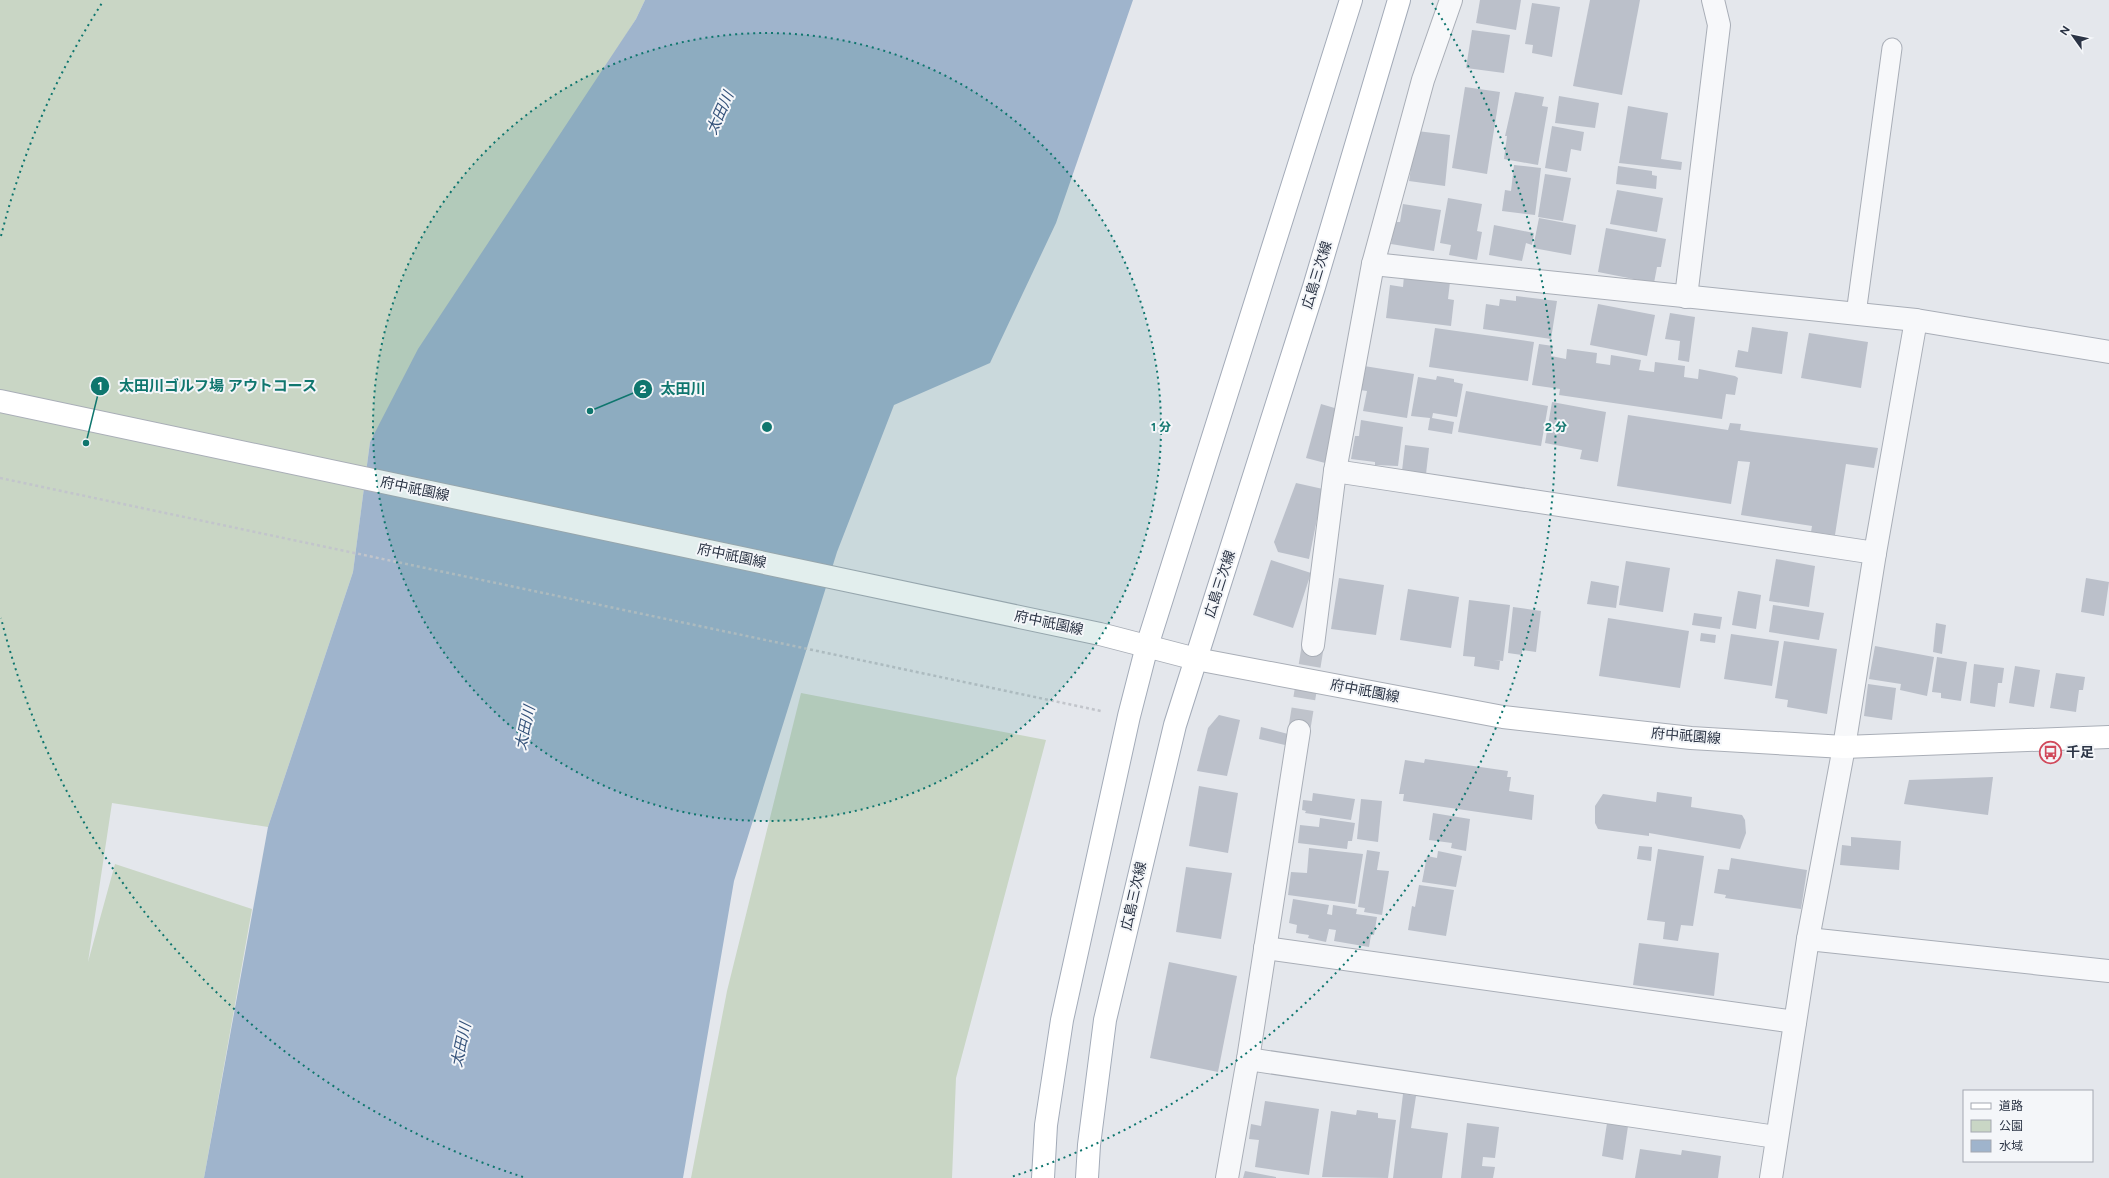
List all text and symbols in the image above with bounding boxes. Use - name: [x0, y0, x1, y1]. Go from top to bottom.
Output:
- north arrow: [2053, 16, 2093, 56]
- text: N: [2057, 24, 2073, 38]
- water label: 太田川: [703, 87, 738, 137]
- street label: 広島三次線: [1299, 239, 1335, 311]
- callout: 太田川ゴルフ場 アウトコース: [90, 373, 325, 400]
- callout: 太田川: [633, 375, 714, 402]
- text: 太田川ゴルフ場 アウトコース: [119, 377, 317, 395]
- text: 1: [97, 379, 103, 393]
- text: 太田川: [660, 380, 706, 398]
- text: 2: [640, 382, 647, 396]
- centre of rings: [760, 420, 774, 434]
- text: 1 分: [1151, 420, 1171, 434]
- text: 2 分: [1545, 420, 1567, 434]
- street label: 府中祇園線: [379, 473, 451, 505]
- street label: 府中祇園線: [696, 540, 768, 572]
- street label: 広島三次線: [1201, 548, 1239, 620]
- street label: 府中祇園線: [1013, 607, 1085, 639]
- street label: 府中祇園線: [1329, 676, 1401, 706]
- water label: 太田川: [512, 702, 539, 752]
- street label: 府中祇園線: [1650, 724, 1722, 748]
- bus stop icon: 千足: [2037, 739, 2063, 765]
- place label: 千足: [2066, 744, 2094, 761]
- street label: 広島三次線: [1118, 860, 1150, 932]
- water label: 太田川: [448, 1019, 475, 1069]
- legend: [1963, 1090, 2093, 1162]
- text: 道路: [1999, 1099, 2023, 1113]
- text: 公園: [1999, 1119, 2023, 1133]
- text: 水域: [1999, 1139, 2023, 1153]

